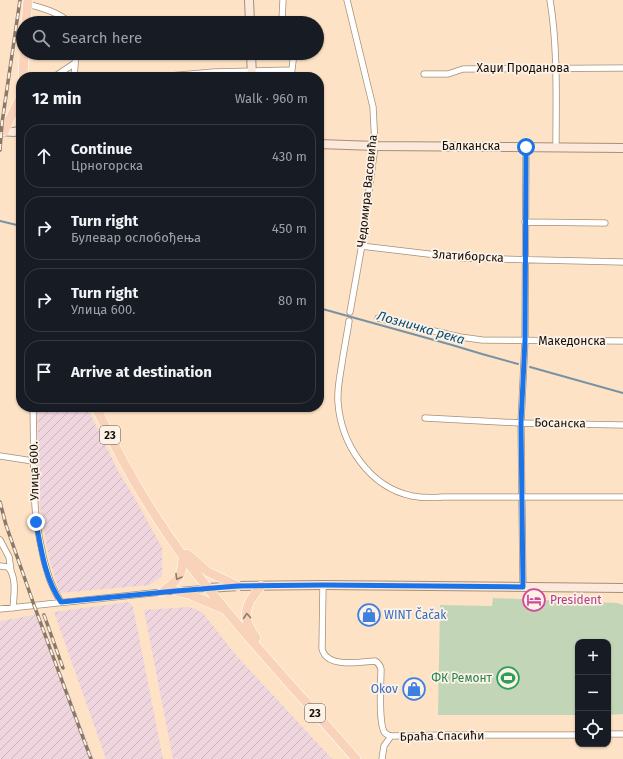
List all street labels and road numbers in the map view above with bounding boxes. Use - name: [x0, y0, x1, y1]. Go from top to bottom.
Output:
- street label: Хаџи Проданова: [477, 61, 569, 75]
- street label: Чедомира Васовића: [354, 134, 380, 248]
- street label: Балканска: [442, 139, 500, 153]
- street label: Златиборска: [432, 247, 504, 265]
- street label: Македонска: [538, 334, 606, 348]
- street label: Босанска: [534, 416, 586, 430]
- road number: 23: [100, 426, 120, 444]
- street label: Улица 600.: [26, 441, 42, 501]
- road number: 23: [305, 704, 325, 722]
- street label: Браћа Спасићи: [400, 728, 484, 744]

